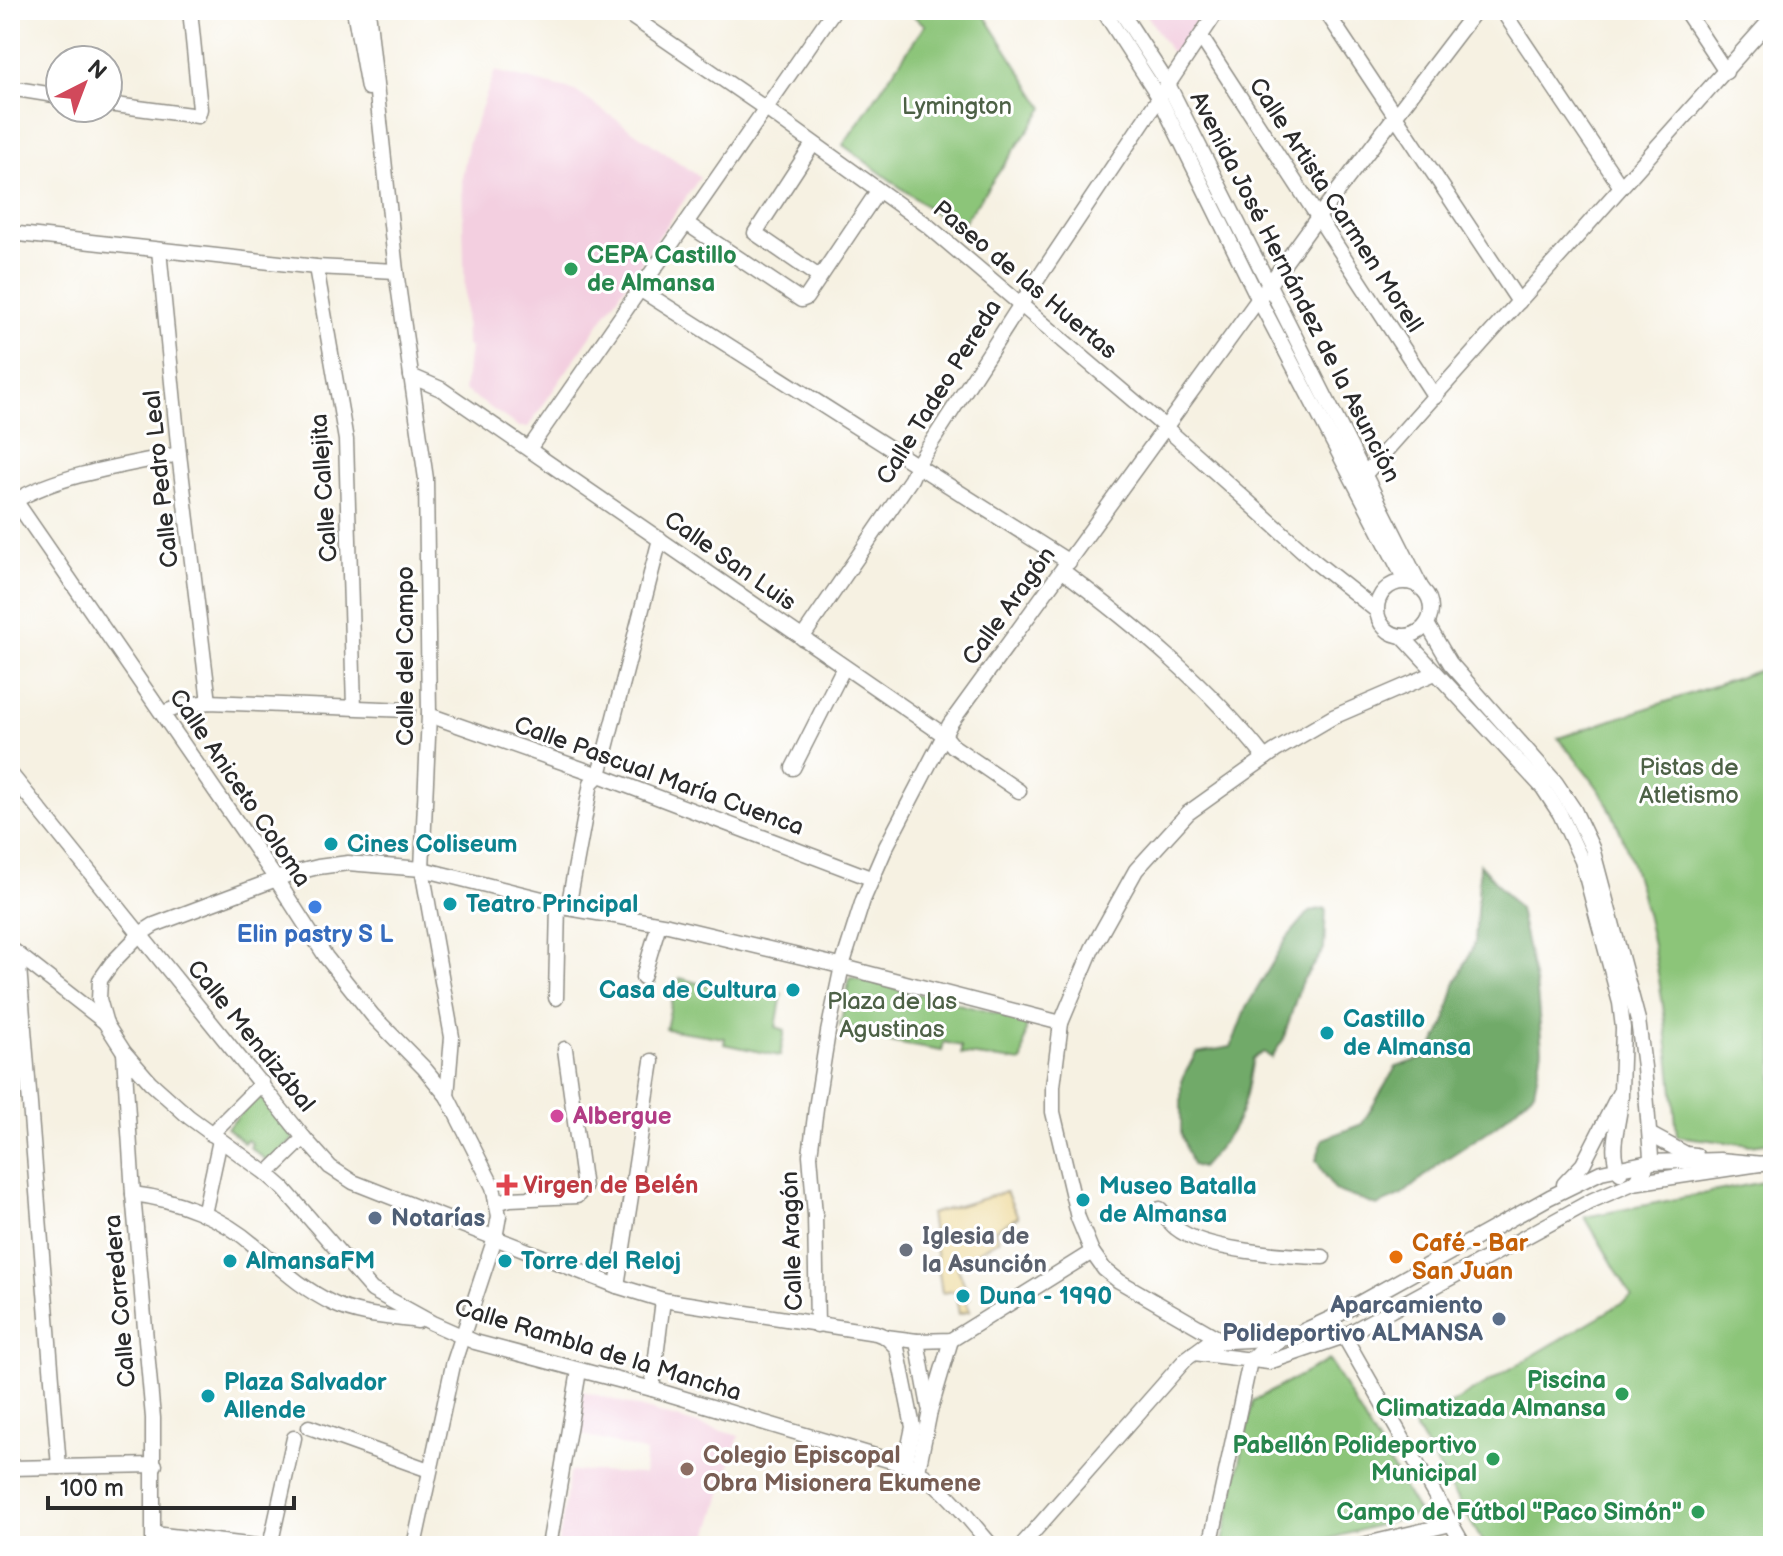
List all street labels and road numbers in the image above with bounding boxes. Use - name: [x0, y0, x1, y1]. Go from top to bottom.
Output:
- street label: Calle Artista Carmen Morell: [1243, 72, 1429, 338]
- street label: Avenida José Hernández de la Asunción: [1183, 87, 1407, 487]
- street label: Paseo de las Huertas: [927, 194, 1123, 366]
- street label: Calle Tadeo Pereda: [870, 294, 1008, 490]
- street label: Calle Pedro Leal: [137, 389, 185, 569]
- street label: Calle Callejita: [304, 413, 344, 563]
- street label: Calle San Luis: [659, 505, 802, 617]
- street label: Calle Aragón: [956, 541, 1062, 671]
- street label: Calle del Campo: [391, 566, 420, 746]
- street label: Calle Aniceto Coloma: [163, 684, 317, 892]
- street label: Calle Pascual María Cuenca: [510, 710, 808, 842]
- street label: Calle Mendizábal: [181, 954, 321, 1118]
- street label: Calle Aragón: [775, 1171, 809, 1311]
- street label: Calle Corredera: [98, 1213, 142, 1389]
- street label: Calle Rambla de la Mancha: [451, 1292, 745, 1408]

